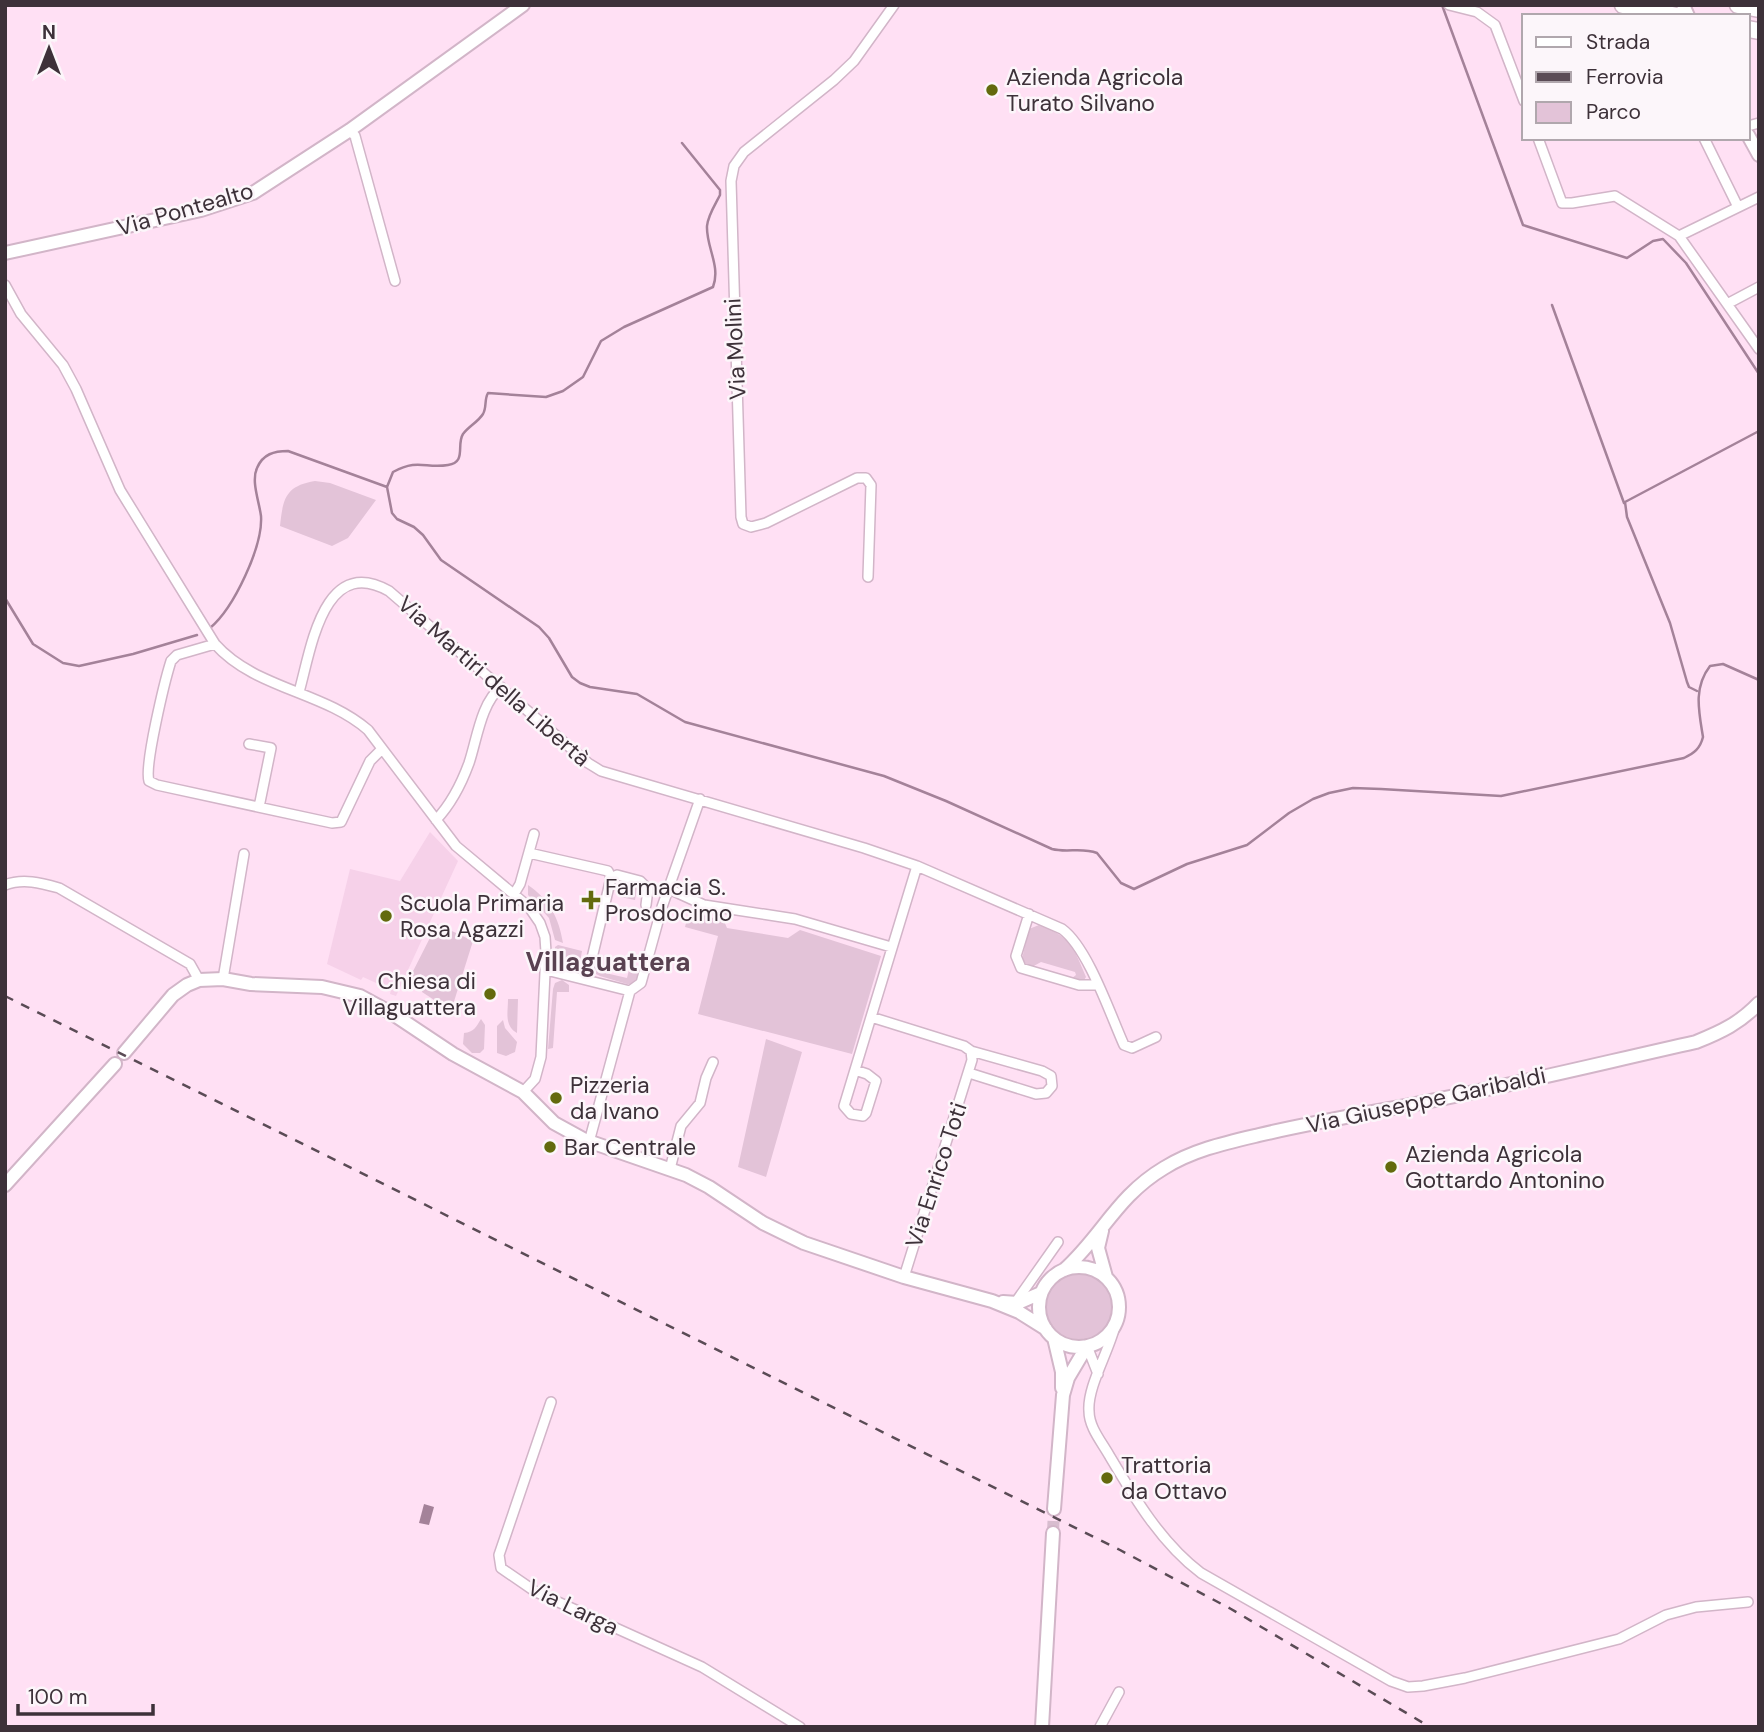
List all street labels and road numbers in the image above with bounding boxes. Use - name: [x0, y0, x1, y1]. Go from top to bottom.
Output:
- street label: Via Pontealto: [113, 175, 257, 243]
- street label: Via Molini: [717, 297, 753, 401]
- street label: Via Martiri della Libertà: [391, 589, 597, 773]
- street label: Via Giuseppe Garibaldi: [1303, 1060, 1549, 1140]
- street label: Via Enrico Toti: [898, 1098, 974, 1252]
- street label: Via Larga: [522, 1572, 624, 1642]

